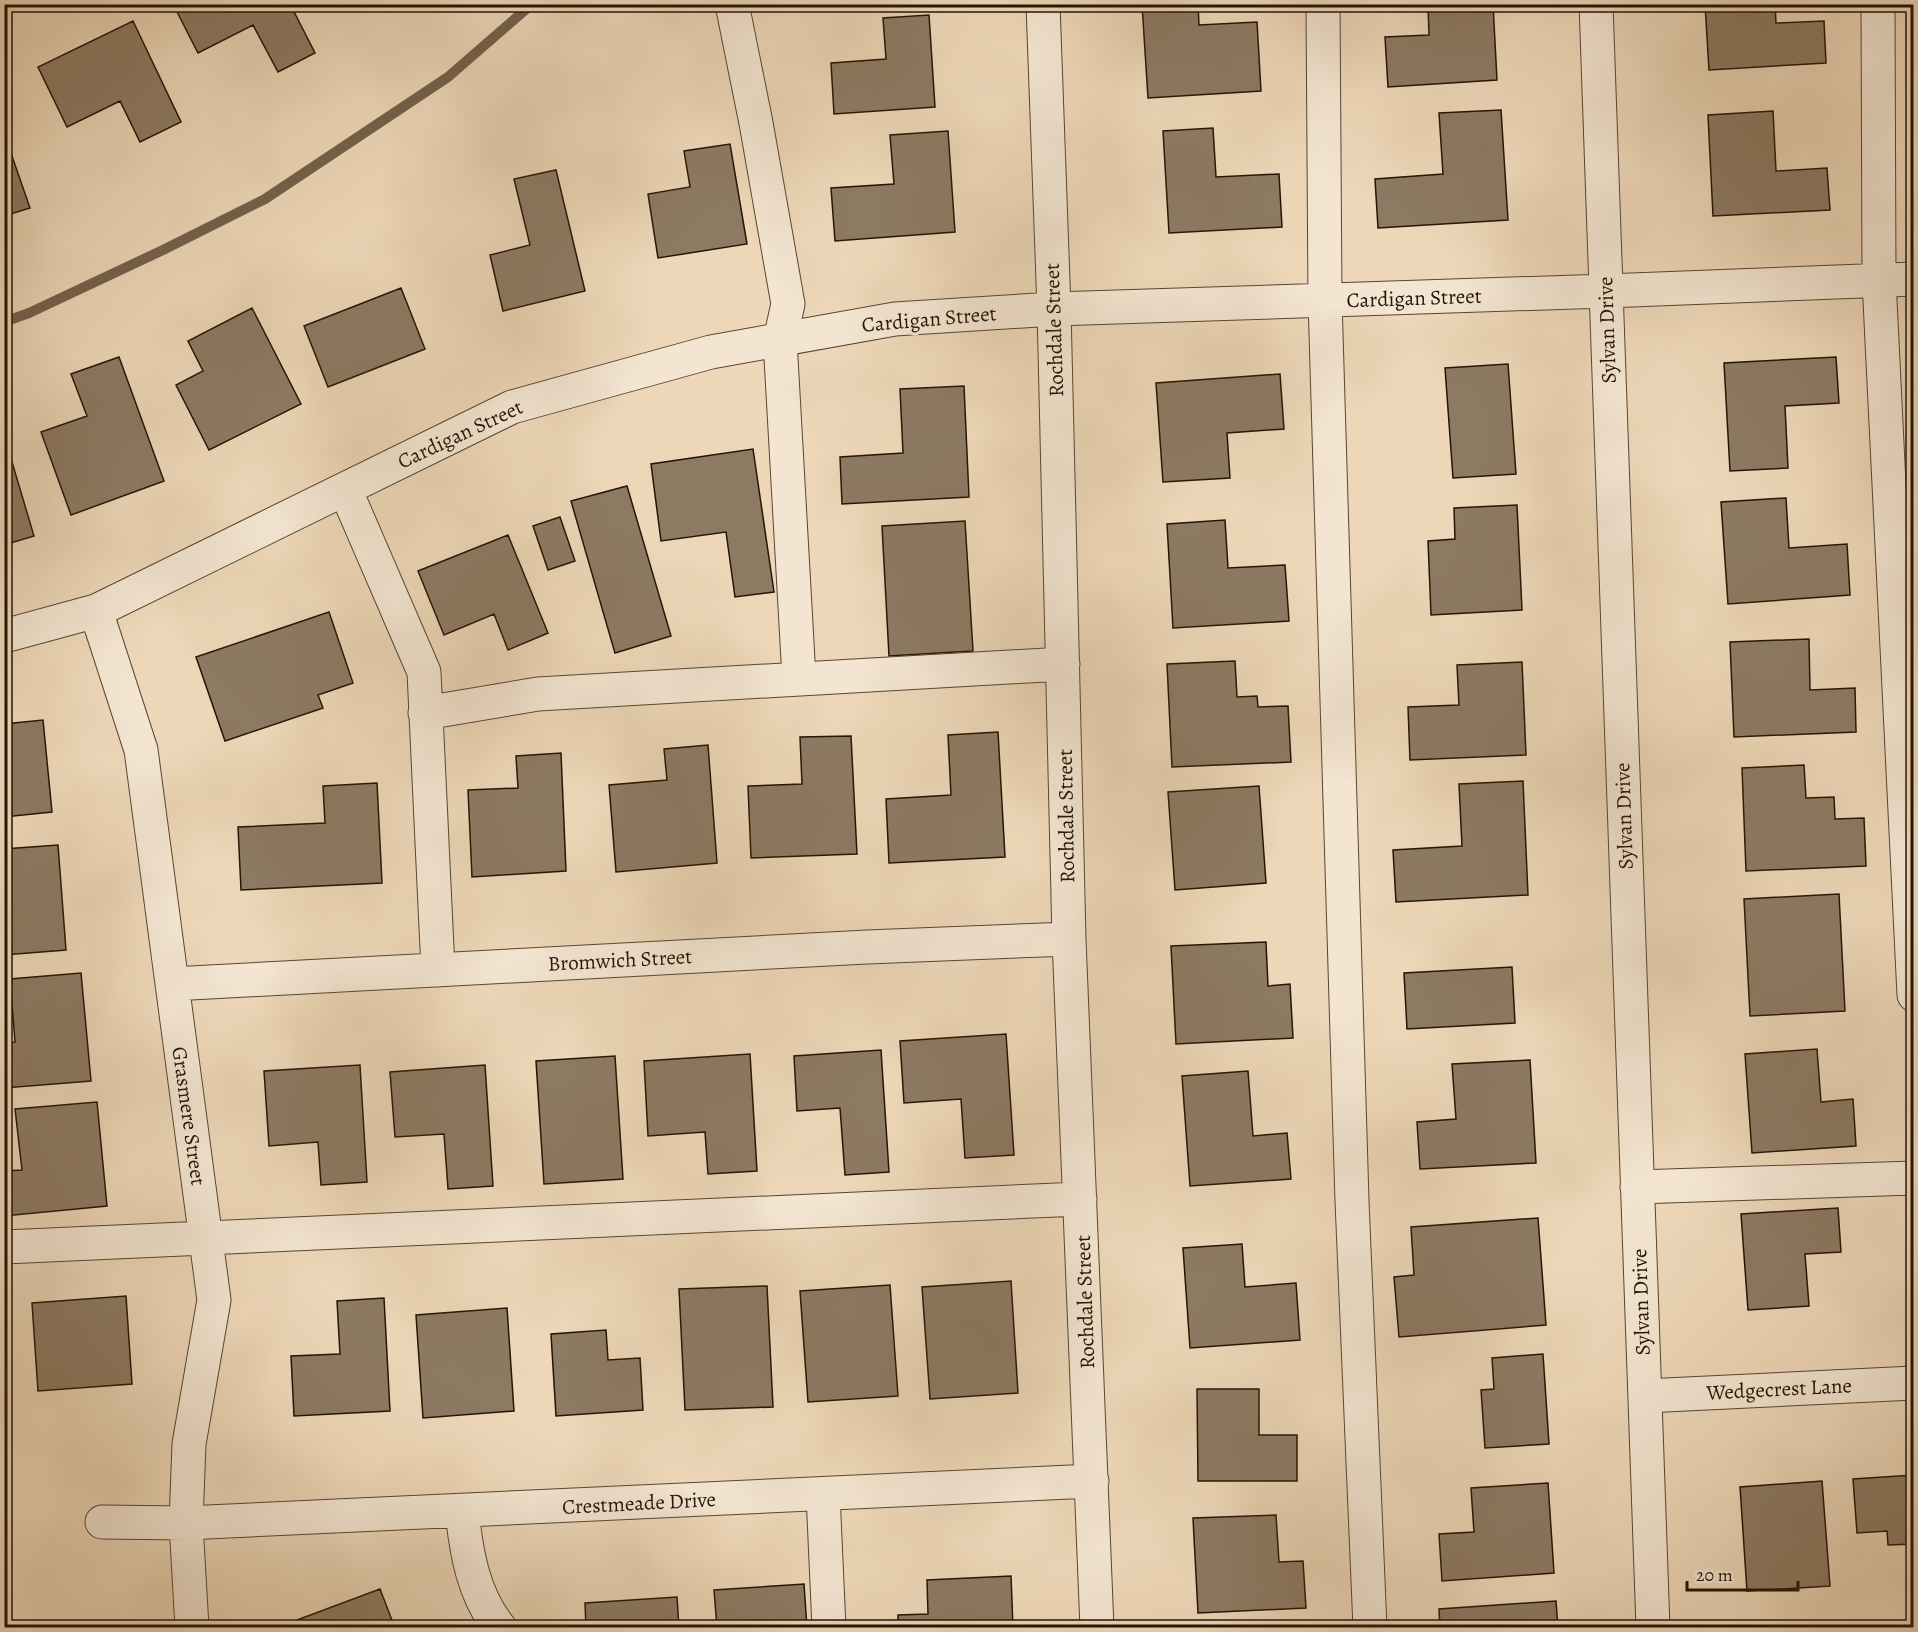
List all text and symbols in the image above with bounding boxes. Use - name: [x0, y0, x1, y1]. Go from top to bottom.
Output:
- street label: Rochdale Street: [1038, 262, 1070, 398]
- street label: Sylvan Drive: [1591, 276, 1623, 384]
- street label: Cardigan Street: [1346, 282, 1482, 314]
- street label: Cardigan Street: [860, 299, 998, 339]
- street label: Cardigan Street: [393, 393, 527, 475]
- street label: Rochdale Street: [1051, 749, 1081, 883]
- street label: Sylvan Drive: [1608, 762, 1640, 870]
- street label: Bromwich Street: [547, 942, 693, 978]
- street label: Grasmere Street: [165, 1045, 213, 1187]
- street label: Rochdale Street: [1069, 1234, 1101, 1370]
- street label: Sylvan Drive: [1625, 1248, 1657, 1356]
- street label: Wedgecrest Lane: [1705, 1371, 1852, 1407]
- street label: Crestmeade Drive: [561, 1485, 717, 1521]
- scale bar: [1687, 1554, 1798, 1592]
- text: 20 m: [1696, 1563, 1733, 1587]

